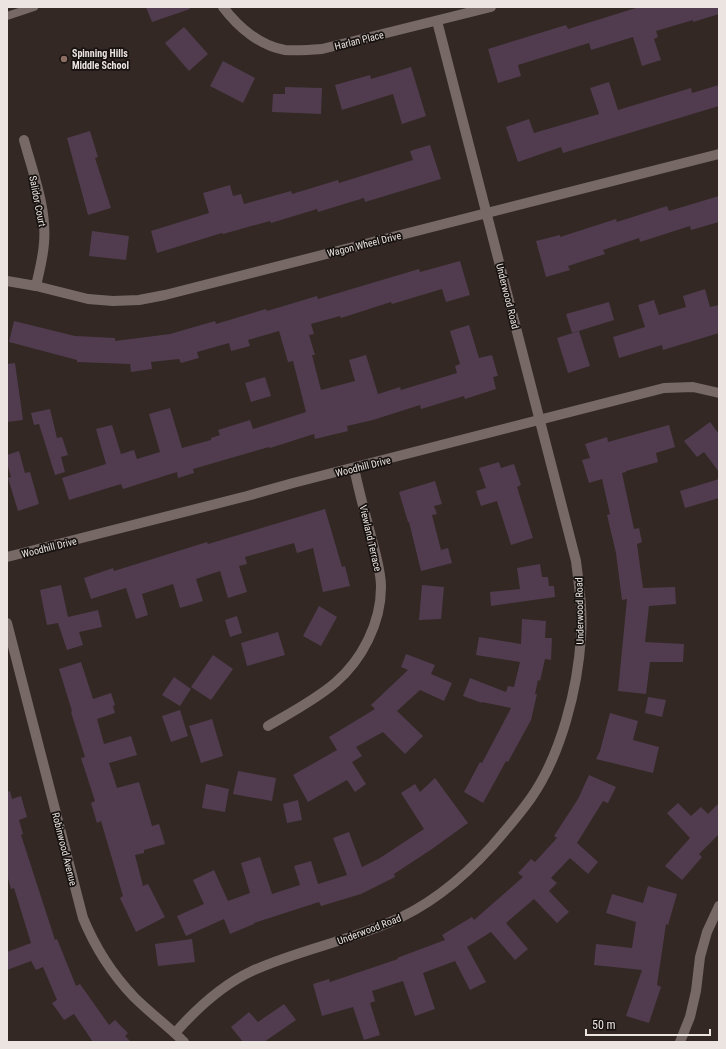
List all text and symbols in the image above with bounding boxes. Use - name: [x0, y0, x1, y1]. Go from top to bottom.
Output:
- street label: Harlan Place: [333, 29, 385, 52]
- place label: Spinning Hills Middle School: [72, 48, 129, 71]
- marker: Spinning Hills Middle School: [59, 54, 69, 64]
- street label: Salidor Court: [27, 175, 48, 228]
- street label: Wagon Wheel Drive: [326, 230, 402, 259]
- street label: Underwood Road: [494, 262, 521, 330]
- street label: Woodhill Drive: [334, 454, 392, 479]
- street label: Viewland Terrace: [358, 504, 384, 573]
- street label: Woodhill Drive: [20, 535, 78, 560]
- street label: Underwood Road: [573, 577, 586, 645]
- street label: Robinwood Avenue: [50, 811, 79, 887]
- street label: Underwood Road: [336, 912, 403, 947]
- scale bar: [586, 1011, 710, 1037]
- text: 50 m: [592, 1018, 616, 1032]

